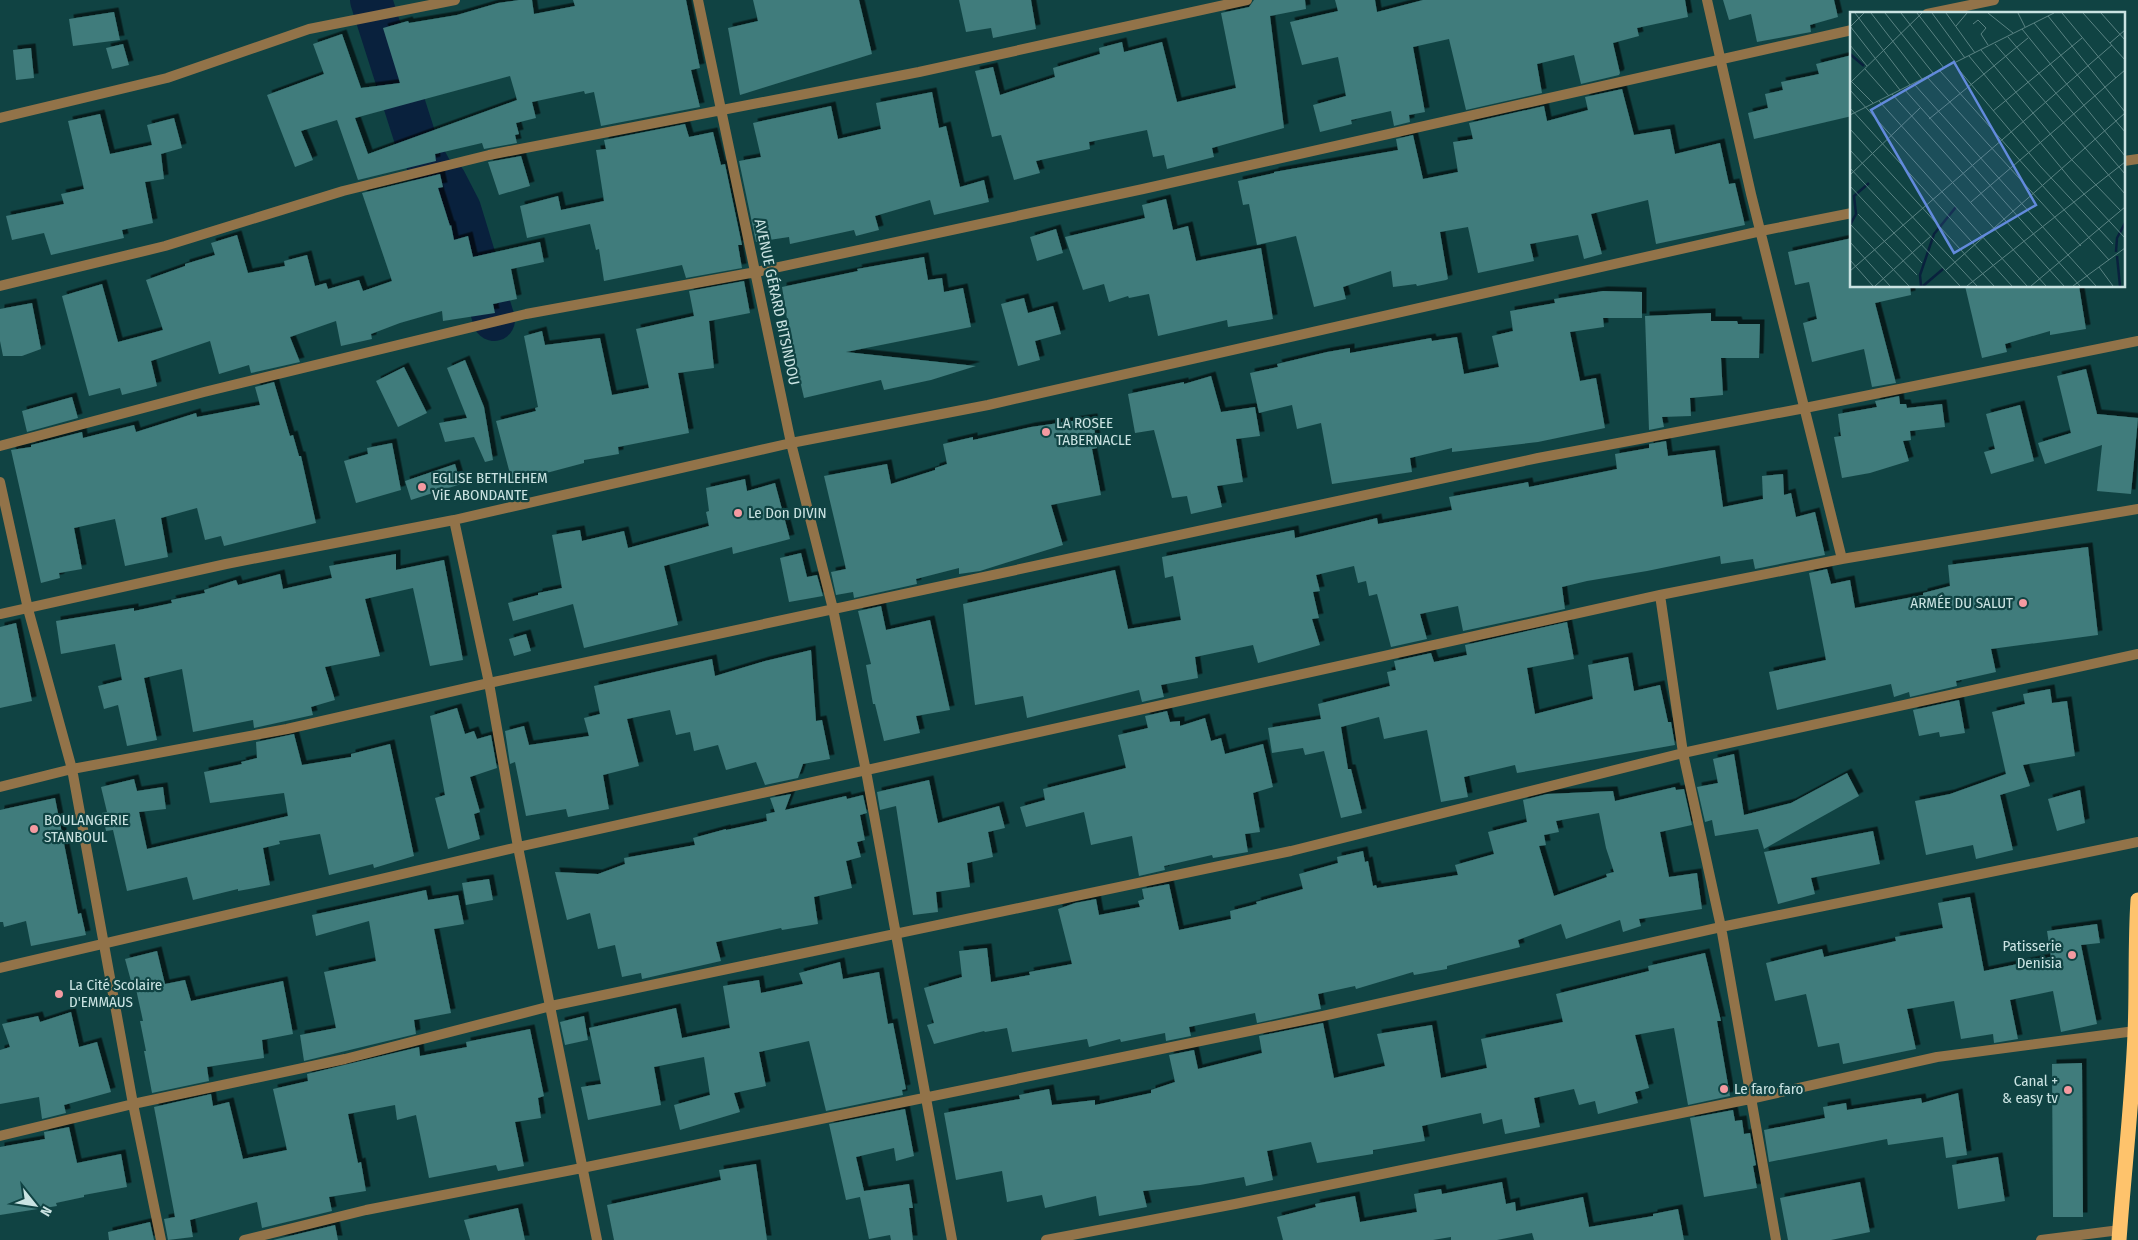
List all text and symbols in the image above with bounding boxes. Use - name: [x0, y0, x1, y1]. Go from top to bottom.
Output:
- inset map: [1850, 12, 2126, 288]
- street label: AVENUE GÉRARD BITSINDOU: [751, 217, 803, 387]
- place label: LA ROSEE TABERNACLE: [1056, 414, 1132, 449]
- marker: LA ROSEE TABERNACLE: [1040, 426, 1052, 438]
- place label: EGLISE BETHLEHEM ViE ABONDANTE: [432, 469, 548, 504]
- marker: EGLISE BETHLEHEM ViE ABONDANTE: [416, 481, 428, 493]
- place label: Le Don DIVIN: [748, 504, 827, 522]
- marker: Le Don DIVIN: [732, 507, 744, 519]
- place label: ARMÉE DU SALUT: [1910, 594, 2013, 612]
- marker: ARMÉE DU SALUT: [2017, 597, 2029, 609]
- place label: BOULANGERIE STANBOUL: [44, 811, 129, 846]
- marker: BOULANGERIE STANBOUL: [28, 823, 40, 835]
- place label: Patisserie Denisia: [2002, 937, 2062, 972]
- marker: Patisserie Denisia: [2066, 949, 2078, 961]
- place label: La Cité Scolaire D'EMMAUS: [69, 976, 162, 1011]
- marker: La Cité Scolaire D'EMMAUS: [53, 988, 65, 1000]
- place label: Canal + & easy tv: [2002, 1072, 2058, 1107]
- place label: Le faro faro: [1734, 1080, 1804, 1098]
- marker: Le faro faro: [1718, 1083, 1730, 1095]
- marker: Canal + & easy tv: [2062, 1084, 2074, 1096]
- north arrow: [10, 1180, 60, 1230]
- text: N: [36, 1203, 55, 1219]

